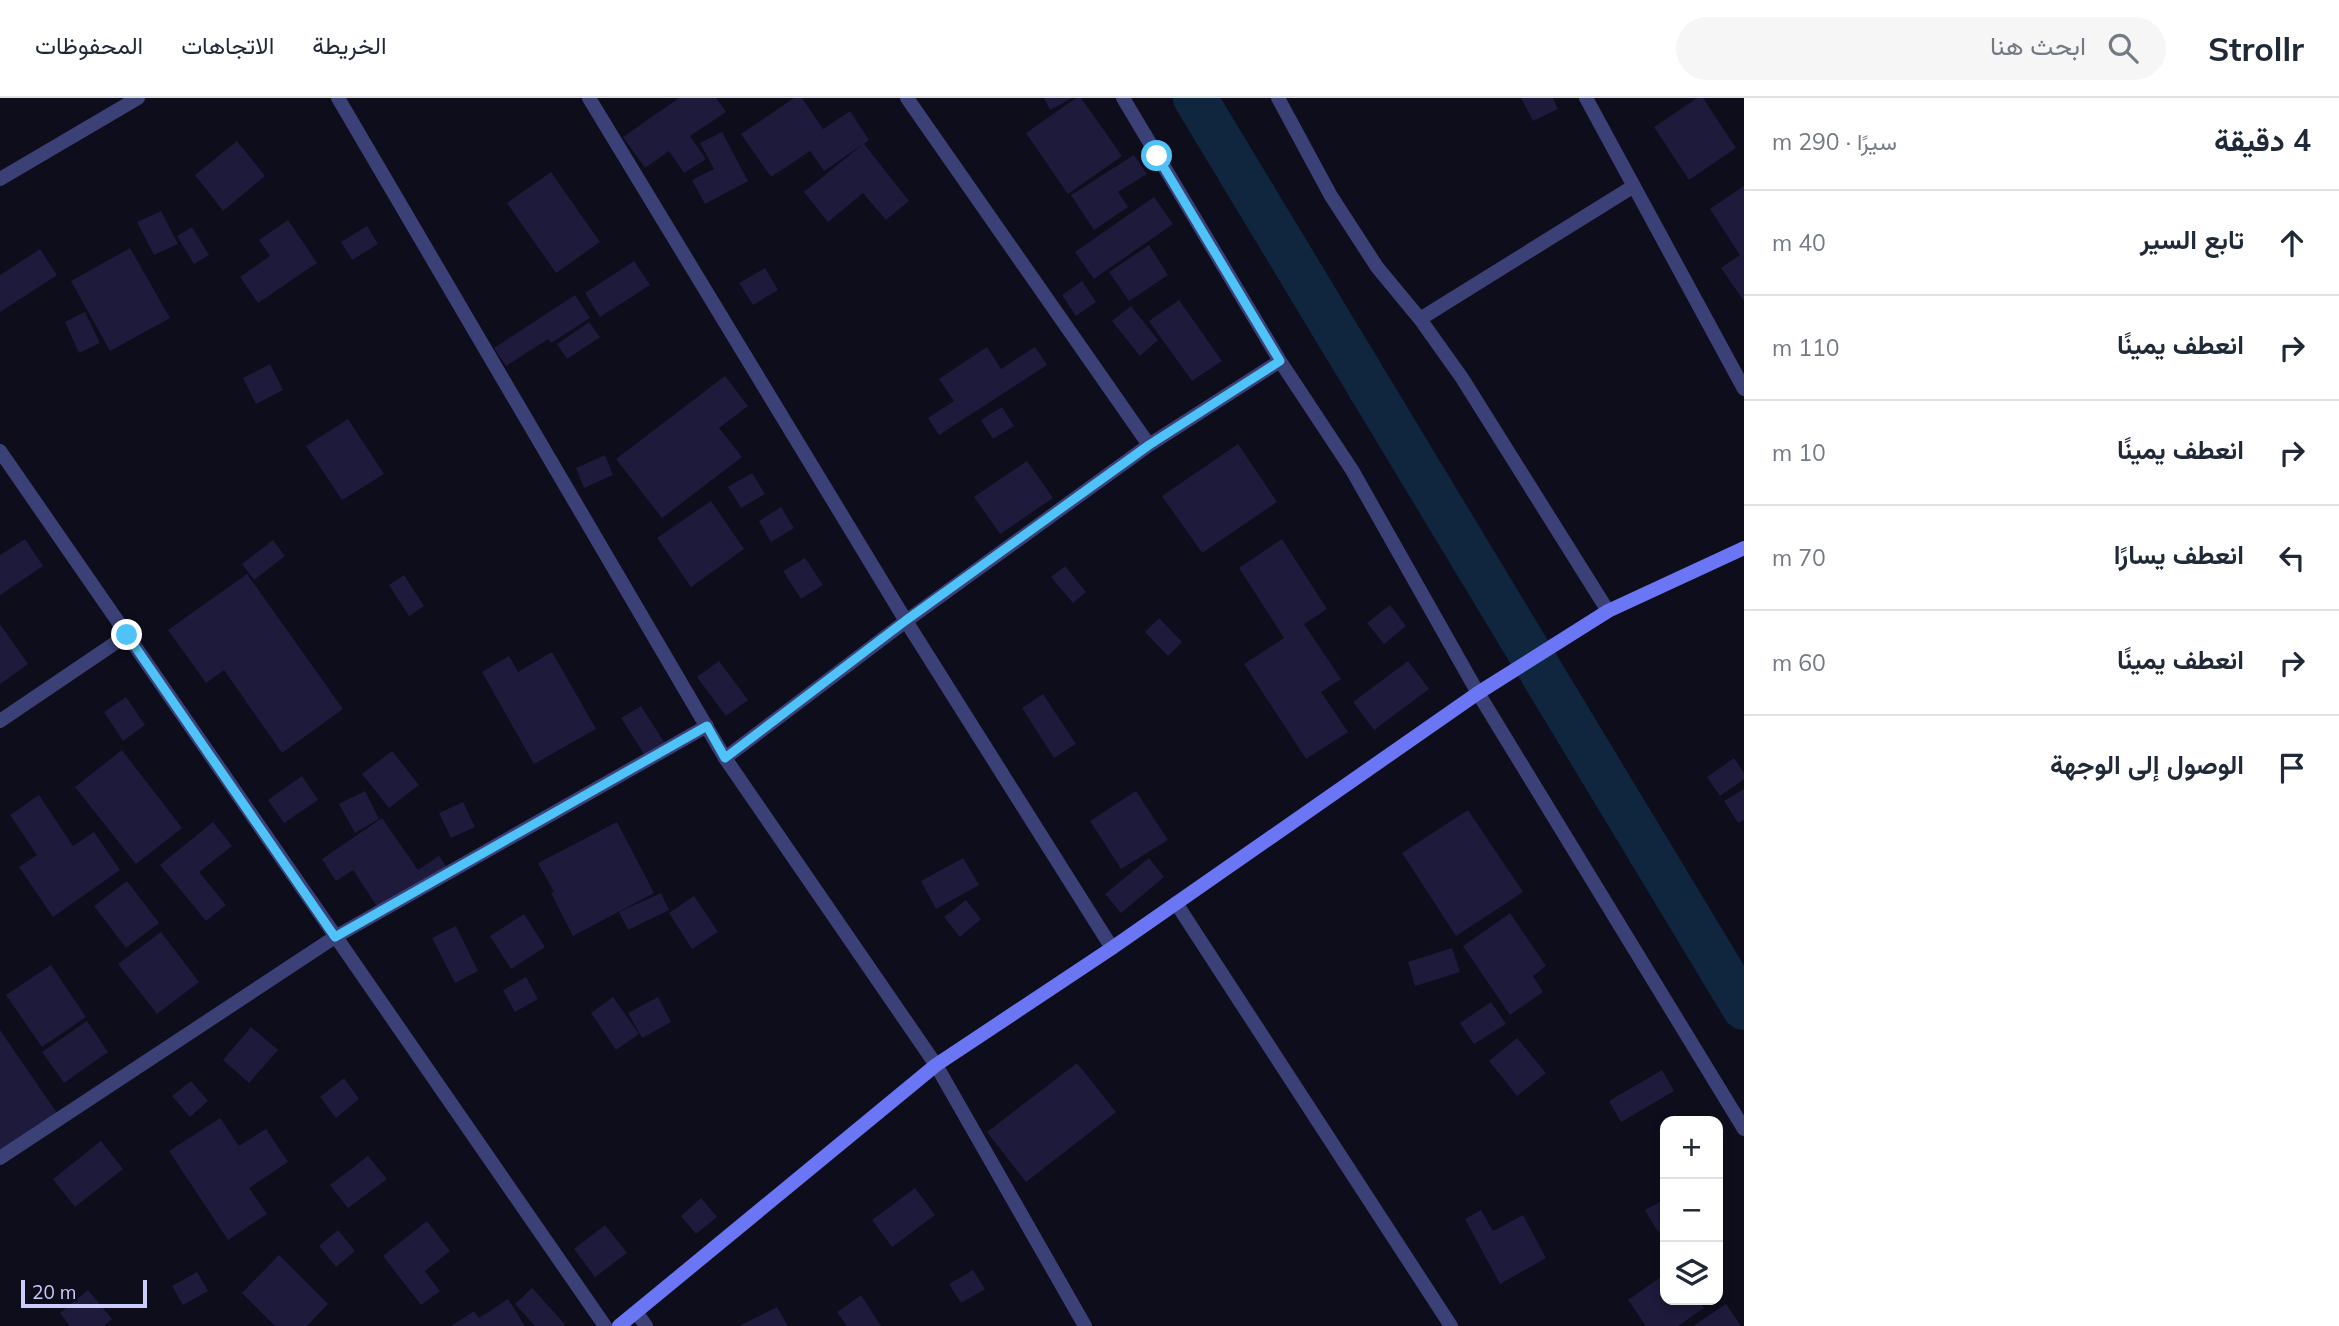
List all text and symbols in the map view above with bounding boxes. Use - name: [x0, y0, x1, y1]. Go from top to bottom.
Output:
- search box: [1676, 17, 2166, 80]
- text: Strollr: [2208, 28, 2304, 69]
- text: ابحث هنا: [1990, 29, 2086, 62]
- icon: search: [2104, 29, 2142, 67]
- text: المحفوظات: [35, 30, 143, 60]
- text: الاتجاهات: [181, 30, 274, 60]
- text: الخريطة: [312, 30, 387, 60]
- text: 4 دقيقة: [2214, 121, 2311, 159]
- text: سيرًا · 290 m: [1772, 127, 1897, 156]
- route start: [1141, 140, 1172, 171]
- text: تابع السير: [2140, 223, 2244, 256]
- icon: ahead: [2273, 224, 2311, 262]
- text: 40 m: [1772, 228, 1826, 257]
- text: انعطف يمينًا: [2117, 328, 2244, 361]
- icon: right: [2273, 329, 2311, 367]
- text: 110 m: [1772, 333, 1840, 362]
- text: انعطف يمينًا: [2117, 433, 2244, 466]
- icon: right: [2273, 434, 2311, 472]
- text: 10 m: [1772, 438, 1826, 467]
- text: انعطف يسارًا: [2114, 538, 2244, 571]
- icon: left: [2273, 539, 2311, 577]
- text: 70 m: [1772, 543, 1826, 572]
- route end: [111, 619, 142, 650]
- text: انعطف يمينًا: [2117, 643, 2244, 676]
- icon: right: [2273, 644, 2311, 682]
- text: 60 m: [1772, 648, 1826, 677]
- text: الوصول إلى الوجهة: [2050, 748, 2244, 781]
- icon: arrive: [2273, 749, 2311, 787]
- map controls: [1660, 1116, 1723, 1305]
- button: +: [1660, 1116, 1723, 1179]
- button: −: [1660, 1179, 1723, 1242]
- button: layers: [1660, 1242, 1723, 1305]
- scale bar: [21, 1277, 147, 1309]
- text: 20 m: [32, 1280, 76, 1304]

